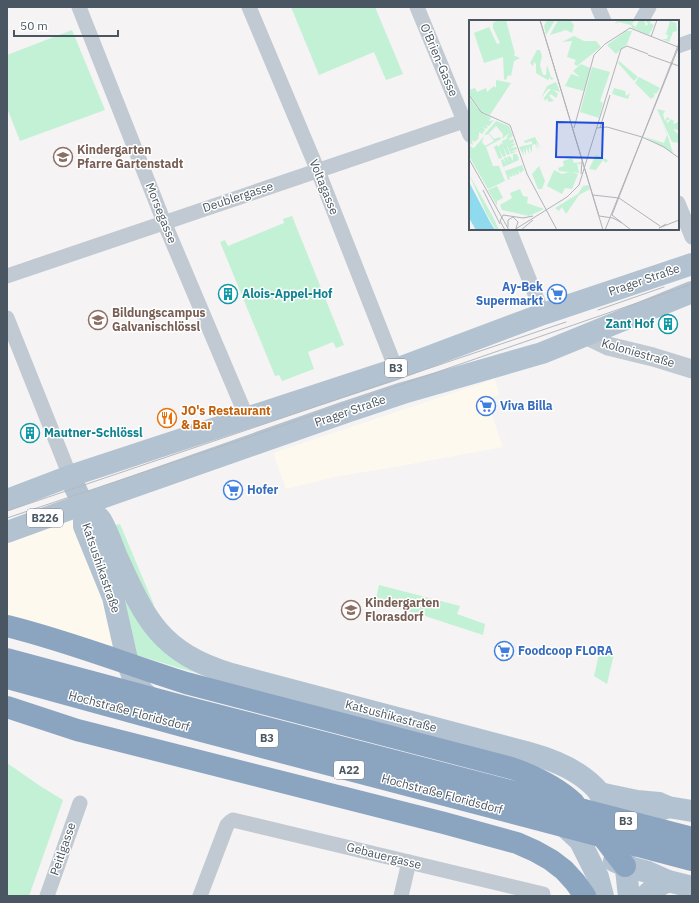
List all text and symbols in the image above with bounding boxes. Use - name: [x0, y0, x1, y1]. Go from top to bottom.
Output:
- scale bar: [14, 12, 118, 38]
- text: 50 m: [20, 18, 48, 33]
- inset map: [469, 20, 679, 230]
- street label: O'Brien-Gasse: [417, 21, 462, 99]
- place label: Kindergarten Pfarre Gartenstadt: [77, 142, 184, 171]
- school or university icon: Kindergarten Pfarre Gartenstadt: [52, 146, 74, 168]
- street label: Voltagasse: [307, 157, 343, 217]
- street label: Deublergasse: [201, 178, 275, 215]
- street label: Morsegasse: [142, 180, 181, 246]
- street label: Prager Straße: [606, 260, 682, 299]
- place label: Ay-Bek Supermarkt: [476, 279, 543, 308]
- building icon: Alois-Appel-Hof: [217, 283, 239, 305]
- supermarket icon: Ay-Bek Supermarkt: [546, 283, 568, 305]
- place label: Alois-Appel-Hof: [242, 286, 333, 301]
- place label: Bildungscampus Galvanischlössl: [112, 305, 206, 334]
- school or university icon: Bildungscampus Galvanischlössl: [87, 309, 109, 331]
- building icon: Zant Hof: [657, 313, 679, 335]
- place label: Zant Hof: [606, 316, 655, 331]
- street label: Koloniestraße: [600, 335, 677, 370]
- road number: B3: [385, 359, 407, 377]
- street label: Prager Straße: [312, 391, 388, 430]
- supermarket icon: Viva Billa: [475, 395, 497, 417]
- place label: Viva Billa: [500, 398, 553, 413]
- place label: JO's Restaurant & Bar: [181, 403, 271, 432]
- restaurant icon: JO's Restaurant & Bar: [156, 407, 178, 429]
- building icon: Mautner-Schlössl: [19, 422, 41, 444]
- place label: Mautner-Schlössl: [44, 425, 143, 440]
- supermarket icon: Hofer: [222, 479, 244, 501]
- place label: Hofer: [247, 482, 278, 497]
- road number: B226: [27, 509, 63, 527]
- street label: Katsushikastraße: [79, 521, 124, 615]
- place label: Kindergarten Florasdorf: [365, 595, 439, 624]
- school or university icon: Kindergarten Florasdorf: [340, 599, 362, 621]
- supermarket icon: Foodcoop FLORA: [493, 640, 515, 662]
- place label: Foodcoop FLORA: [518, 643, 613, 658]
- street label: Hochstraße Floridsdorf: [67, 687, 191, 734]
- street label: Katsushikastraße: [344, 696, 439, 735]
- road number: B3: [256, 729, 278, 747]
- road number: A22: [334, 761, 364, 779]
- street label: Hochstraße Floridsdorf: [380, 770, 504, 817]
- road number: B3: [615, 812, 637, 830]
- street label: Peitlgasse: [46, 820, 79, 877]
- street label: Gebauergasse: [345, 839, 424, 872]

